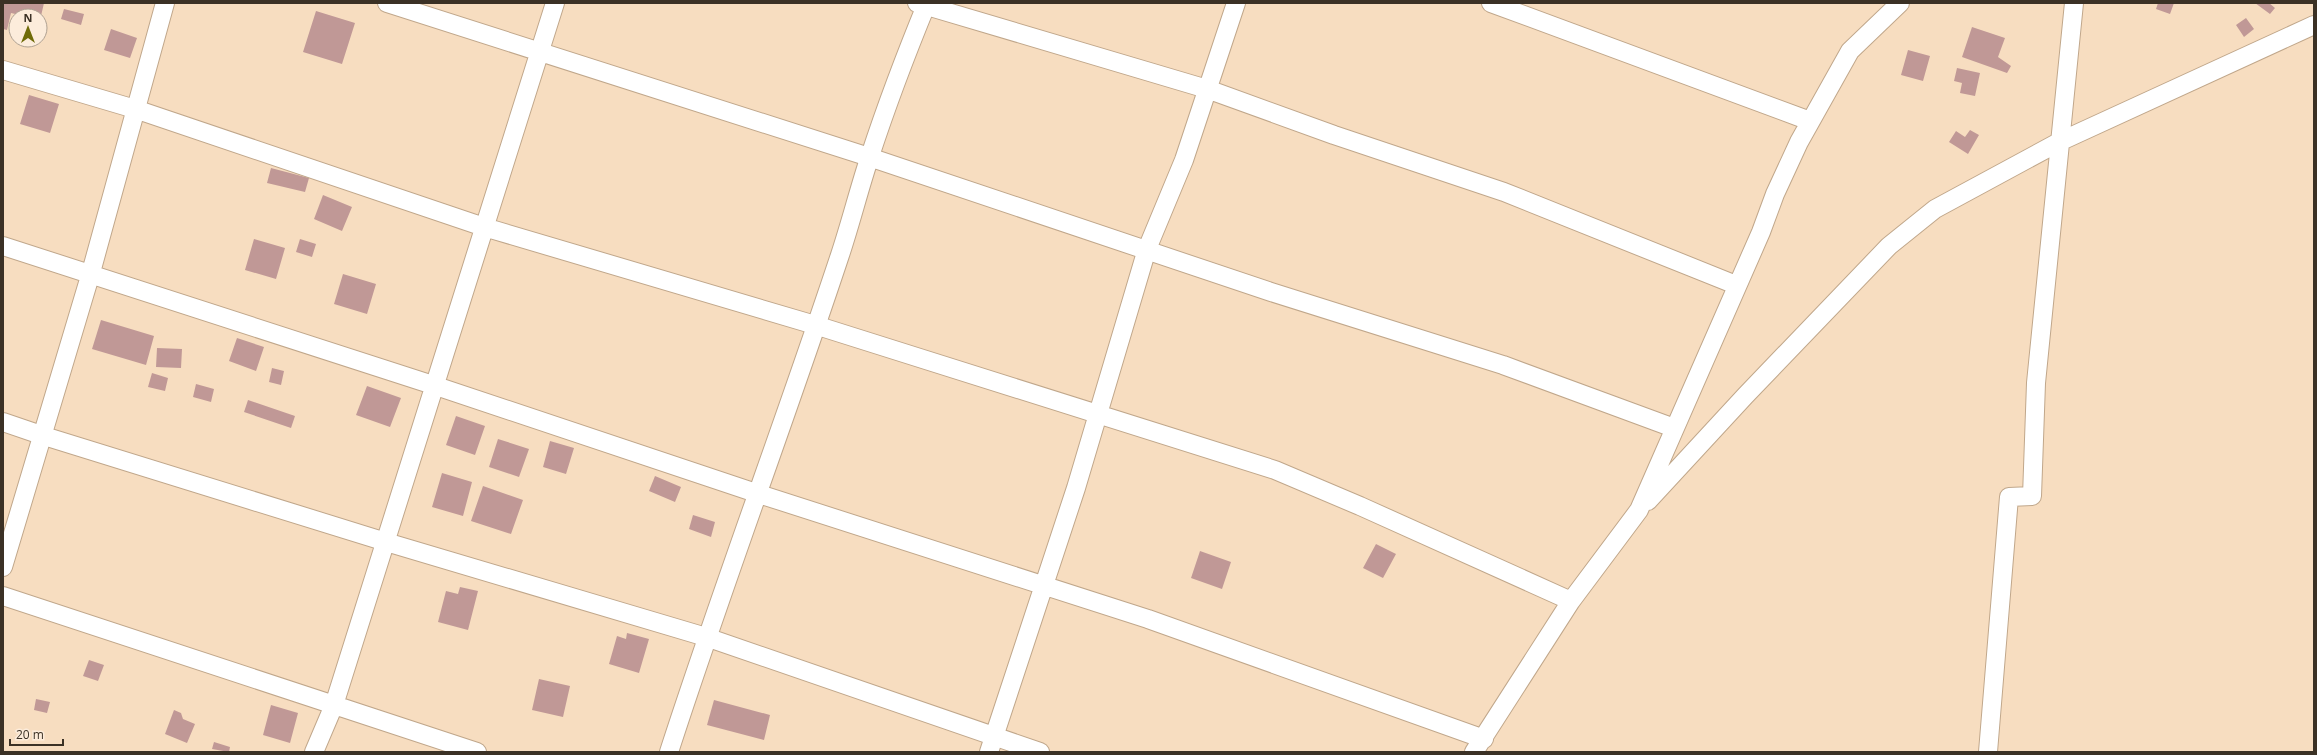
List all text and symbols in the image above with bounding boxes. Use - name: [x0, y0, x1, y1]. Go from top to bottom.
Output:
- north arrow: [8, 8, 48, 48]
- text: N: [24, 10, 32, 25]
- scale bar: [10, 721, 63, 747]
- text: 20 m: [16, 726, 44, 743]

